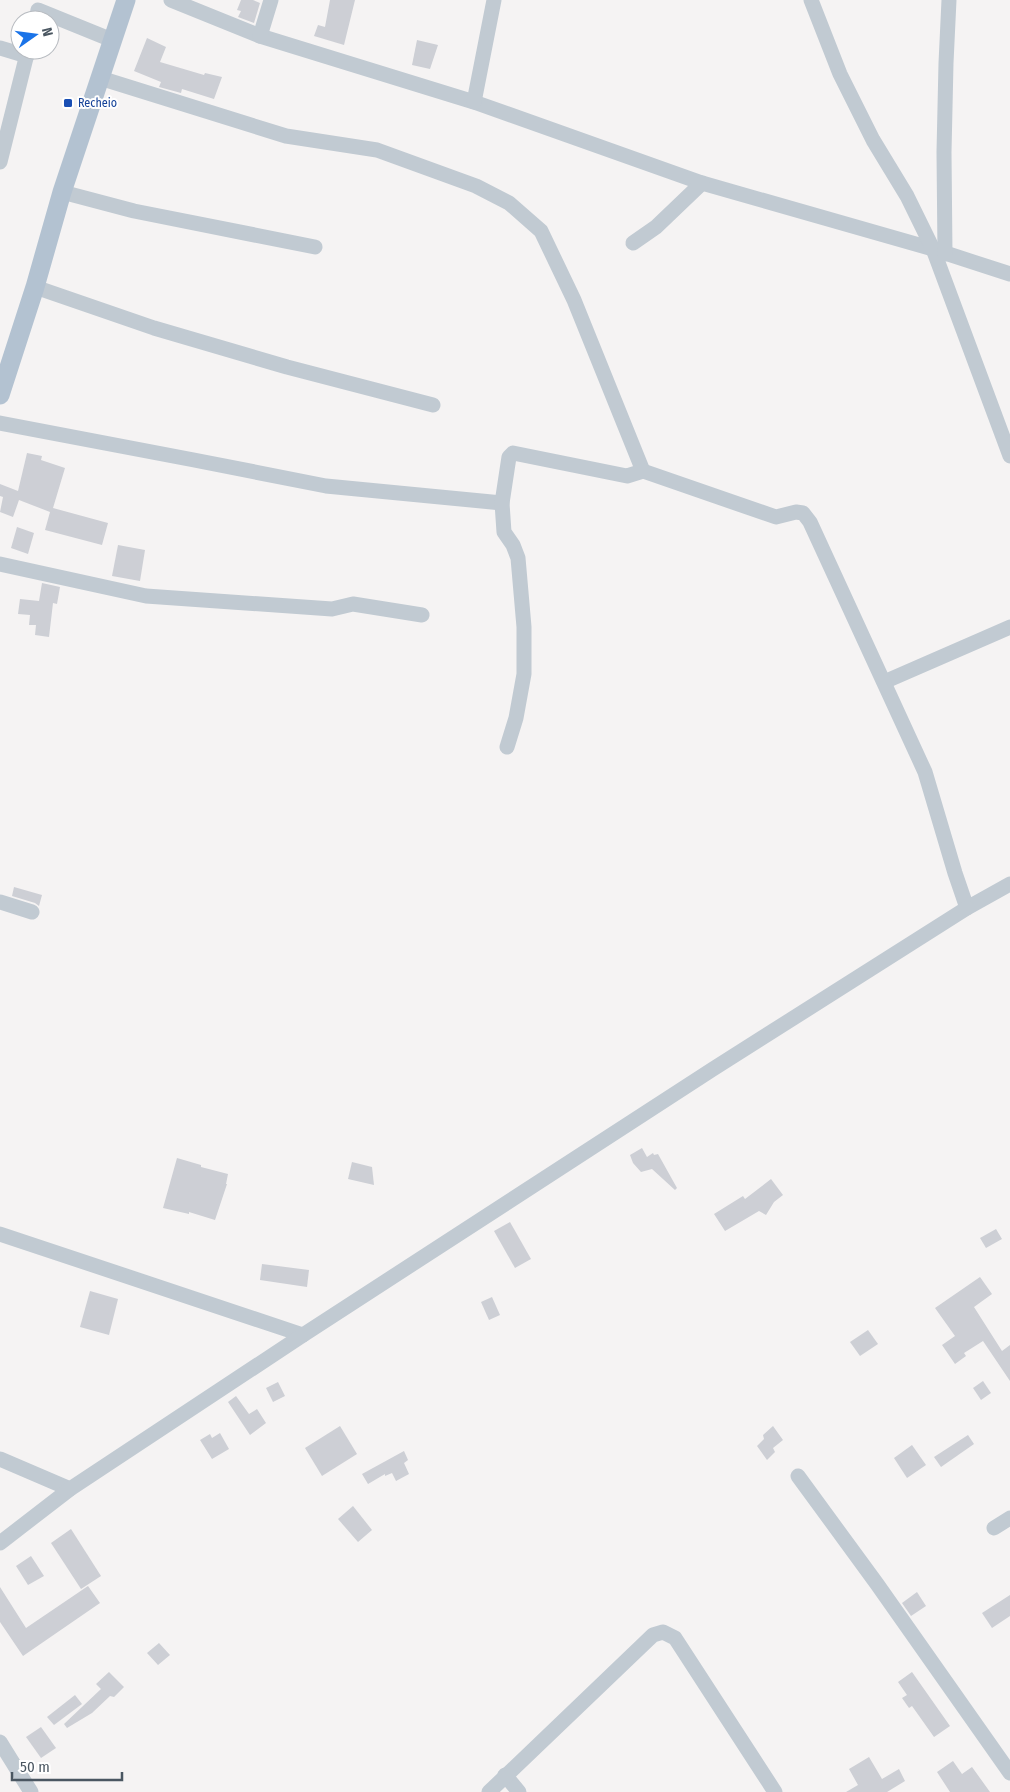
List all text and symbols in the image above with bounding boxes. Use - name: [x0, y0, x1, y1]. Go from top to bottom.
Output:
- north arrow: [10, 10, 60, 60]
- text: N: [38, 26, 56, 38]
- place label: Recheio: [78, 96, 117, 110]
- marker: Recheio: [62, 97, 74, 109]
- scale bar: [12, 1750, 122, 1782]
- text: 50 m: [20, 1758, 50, 1776]

